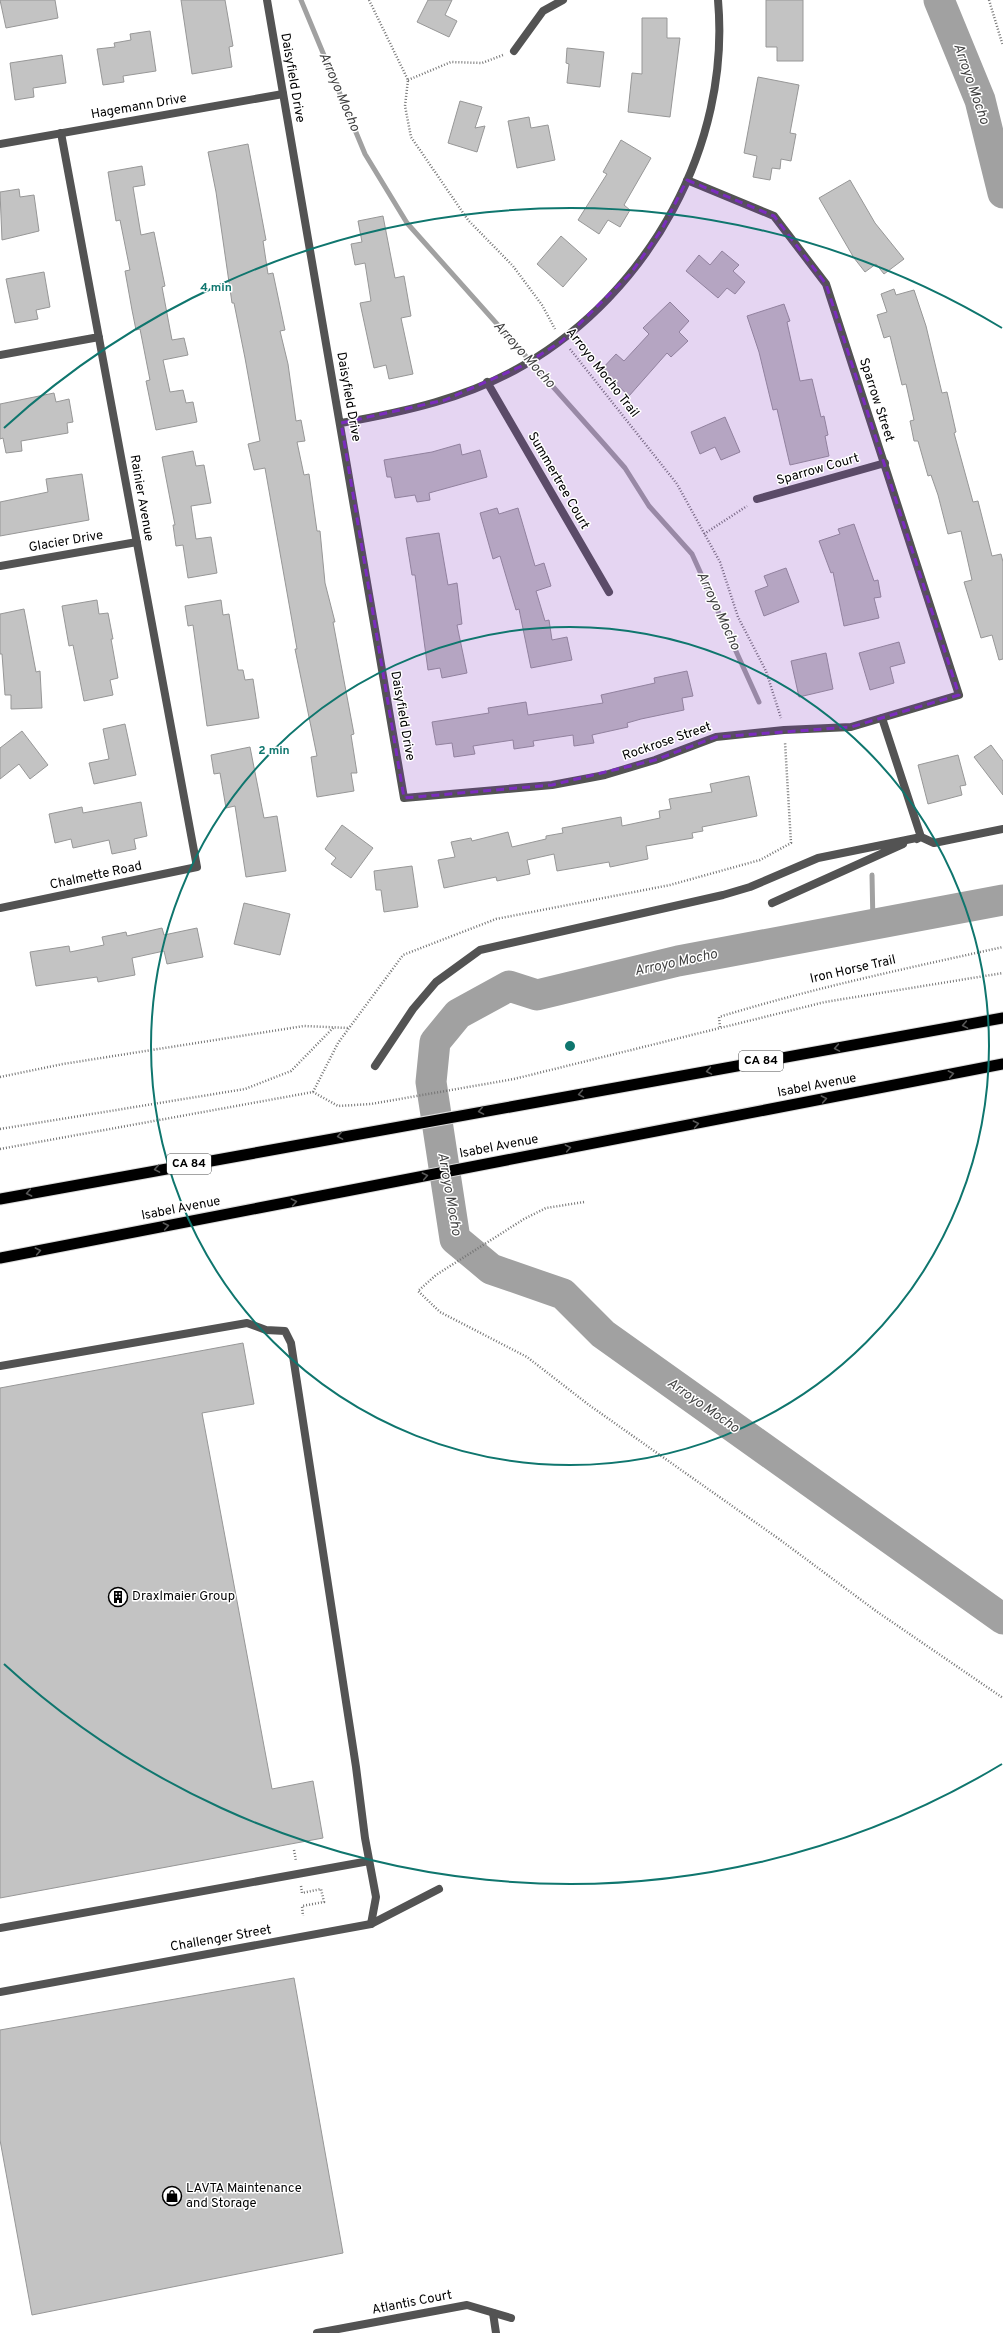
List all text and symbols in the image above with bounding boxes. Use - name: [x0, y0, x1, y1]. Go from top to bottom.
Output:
- street label: Daisyfield Drive: [276, 32, 308, 124]
- water label: Arroyo Mocho: [949, 41, 993, 127]
- water label: Arroyo Mocho: [315, 50, 363, 135]
- street label: Hagemann Drive: [90, 91, 188, 123]
- text: 4 min: [200, 280, 232, 296]
- water label: Arroyo Mocho: [490, 318, 559, 392]
- street label: Arroyo Mocho Trail: [562, 325, 642, 421]
- street label: Daisyfield Drive: [332, 351, 364, 443]
- street label: Sparrow Street: [855, 356, 897, 444]
- street label: Summertree Court: [524, 430, 592, 533]
- street label: Sparrow Court: [775, 451, 861, 489]
- street label: Rainier Avenue: [126, 454, 156, 542]
- street label: Glacier Drive: [28, 528, 104, 556]
- water label: Arroyo Mocho: [693, 569, 744, 653]
- street label: Daisyfield Drive: [386, 670, 418, 762]
- street label: Rockrose Street: [620, 719, 714, 765]
- text: 2 min: [258, 743, 290, 759]
- street label: Chalmette Road: [48, 858, 144, 894]
- water label: Arroyo Mocho: [633, 946, 719, 980]
- street label: Iron Horse Trail: [809, 952, 897, 988]
- one-way arrow: [962, 1020, 968, 1028]
- centre of rings: [563, 1039, 577, 1053]
- one-way arrow: [834, 1043, 840, 1051]
- road number: CA 84: [739, 1051, 783, 1071]
- one-way arrow: [706, 1066, 712, 1074]
- one-way arrow: [948, 1070, 954, 1079]
- street label: Isabel Avenue: [776, 1071, 858, 1101]
- one-way arrow: [578, 1089, 584, 1097]
- one-way arrow: [820, 1095, 827, 1104]
- one-way arrow: [477, 1107, 484, 1115]
- one-way arrow: [693, 1120, 699, 1128]
- one-way arrow: [337, 1132, 343, 1140]
- street label: Isabel Avenue: [458, 1132, 540, 1162]
- one-way arrow: [565, 1145, 571, 1153]
- water label: Arroyo Mocho: [433, 1151, 465, 1237]
- road number: CA 84: [167, 1154, 211, 1174]
- one-way arrow: [154, 1165, 160, 1173]
- one-way arrow: [422, 1172, 428, 1181]
- one-way arrow: [26, 1188, 32, 1197]
- street label: Isabel Avenue: [140, 1194, 222, 1224]
- one-way arrow: [291, 1198, 297, 1206]
- one-way arrow: [163, 1223, 169, 1231]
- one-way arrow: [35, 1247, 41, 1255]
- water label: Arroyo Mocho: [664, 1375, 743, 1437]
- building icon: Draxlmaier Group: [107, 1586, 129, 1608]
- place label: Draxlmaier Group: [132, 1589, 235, 1605]
- street label: Challenger Street: [169, 1922, 273, 1956]
- place label: LAVTA Maintenance and Storage: [186, 2181, 302, 2212]
- shop icon: LAVTA Maintenance and Storage: [161, 2185, 183, 2207]
- street label: Atlantis Court: [371, 2287, 453, 2319]

